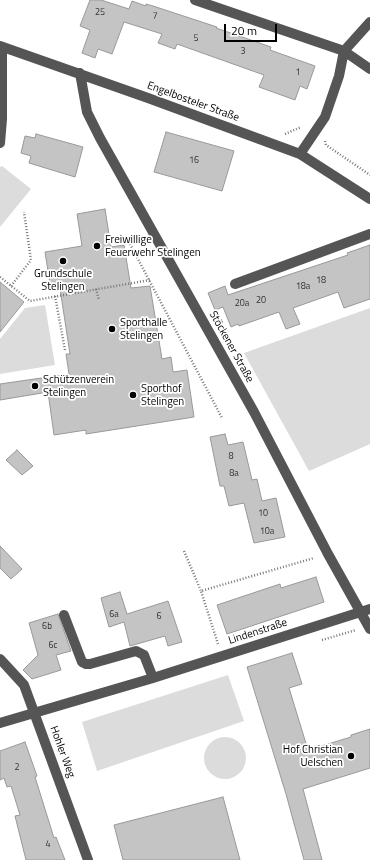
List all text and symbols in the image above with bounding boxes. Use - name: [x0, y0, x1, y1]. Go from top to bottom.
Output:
- house number: 25: [95, 8, 105, 18]
- house number: 7: [152, 12, 158, 22]
- scale bar: [226, 16, 279, 42]
- text: 20 m: [231, 21, 257, 40]
- house number: 5: [193, 34, 199, 44]
- house number: 3: [240, 47, 246, 57]
- house number: 1: [295, 68, 301, 78]
- street label: Engelbosteler Straße: [145, 79, 241, 125]
- house number: 16: [189, 156, 199, 166]
- place label: Freiwillige Feuerwehr Stelingen: [105, 233, 201, 259]
- marker: Freiwillige Feuerwehr Stelingen: [92, 241, 102, 251]
- marker: Grundschule Stelingen: [58, 256, 68, 266]
- place label: Grundschule Stelingen: [34, 267, 92, 293]
- house number: 18: [316, 276, 326, 286]
- house number: 18a: [296, 282, 310, 292]
- house number: 20: [256, 296, 266, 306]
- house number: 20a: [235, 299, 249, 309]
- street label: Stöckener Straße: [206, 309, 256, 385]
- place label: Sporthalle Stelingen: [120, 316, 167, 342]
- marker: Sporthalle Stelingen: [107, 324, 117, 334]
- place label: Schützenverein Stelingen: [43, 373, 114, 399]
- marker: Schützenverein Stelingen: [30, 381, 40, 391]
- place label: Sporthof Stelingen: [141, 382, 184, 408]
- marker: Sporthof Stelingen: [128, 390, 138, 400]
- house number: 8: [228, 452, 234, 462]
- house number: 8a: [229, 469, 239, 479]
- house number: 10: [258, 509, 268, 519]
- house number: 10a: [260, 527, 274, 537]
- house number: 6a: [109, 610, 119, 620]
- house number: 6: [156, 612, 162, 622]
- street label: Lindenstraße: [227, 616, 289, 648]
- house number: 6b: [42, 622, 52, 632]
- house number: 6c: [49, 641, 57, 651]
- street label: Hohler Weg: [47, 724, 77, 780]
- place label: Hof Christian Uelschen: [283, 743, 343, 769]
- marker: Hof Christian Uelschen: [346, 751, 356, 761]
- house number: 2: [14, 763, 20, 773]
- house number: 4: [45, 840, 51, 850]

